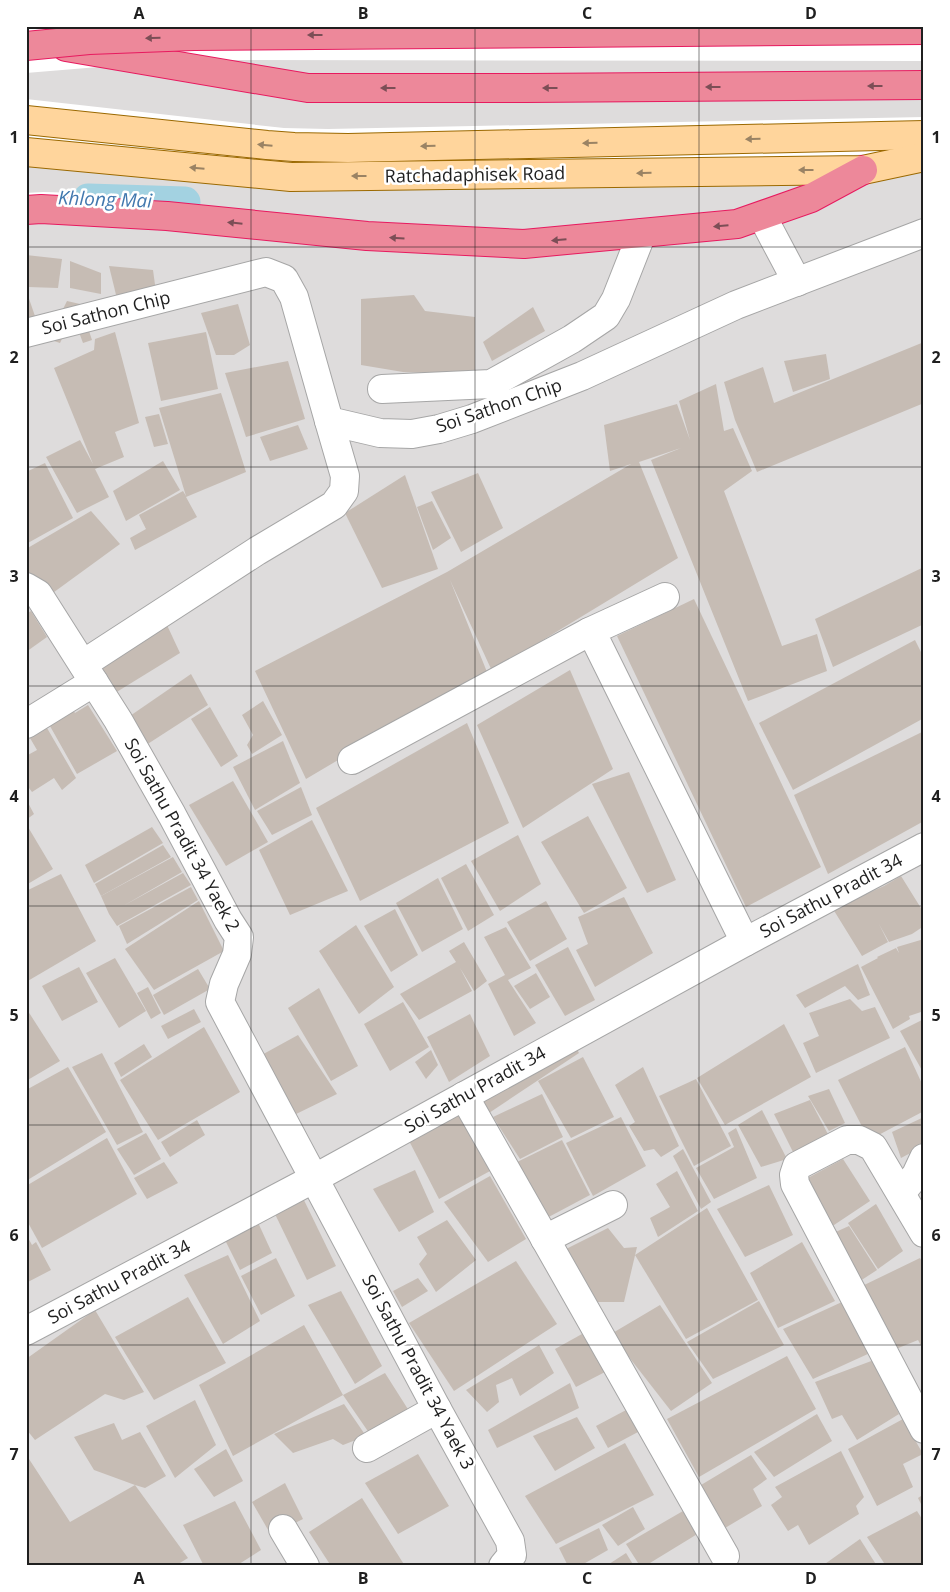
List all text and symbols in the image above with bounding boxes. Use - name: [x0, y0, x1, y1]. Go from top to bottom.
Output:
- text: A: [133, 2, 145, 24]
- text: B: [358, 2, 368, 24]
- text: C: [582, 2, 592, 24]
- text: D: [805, 2, 817, 24]
- one-way arrow: [307, 31, 323, 39]
- one-way arrow: [144, 34, 160, 42]
- one-way arrow: [867, 82, 883, 90]
- one-way arrow: [704, 83, 720, 91]
- one-way arrow: [379, 84, 395, 92]
- one-way arrow: [542, 84, 558, 92]
- text: 1: [9, 126, 19, 148]
- text: 1: [931, 126, 941, 148]
- one-way arrow: [744, 135, 760, 143]
- one-way arrow: [582, 139, 598, 147]
- one-way arrow: [257, 141, 273, 149]
- one-way arrow: [419, 142, 435, 150]
- street label: Ratchadaphisek Road: [384, 160, 565, 188]
- one-way arrow: [188, 164, 204, 172]
- one-way arrow: [798, 166, 814, 174]
- one-way arrow: [636, 169, 652, 177]
- one-way arrow: [351, 172, 367, 180]
- water label: Khlong Mai: [57, 184, 154, 214]
- one-way arrow: [227, 219, 243, 227]
- one-way arrow: [713, 222, 729, 230]
- one-way arrow: [389, 233, 405, 241]
- one-way arrow: [551, 237, 567, 245]
- street label: Soi Sathon Chip: [39, 284, 173, 340]
- text: 2: [9, 346, 19, 368]
- text: 2: [931, 346, 941, 368]
- street label: Soi Sathon Chip: [432, 372, 565, 438]
- text: 3: [9, 565, 19, 587]
- text: 3: [931, 565, 941, 587]
- street label: Soi Sathu Pradit 34 Yaek 2: [120, 734, 246, 936]
- text: 4: [9, 785, 19, 807]
- text: 4: [931, 785, 941, 807]
- street label: Soi Sathu Pradit 34: [755, 847, 906, 943]
- text: 5: [9, 1004, 19, 1026]
- text: 5: [931, 1004, 941, 1026]
- street label: Soi Sathu Pradit 34: [399, 1040, 550, 1138]
- text: 6: [9, 1224, 19, 1246]
- text: 6: [931, 1224, 941, 1246]
- street label: Soi Sathu Pradit 34: [43, 1233, 194, 1329]
- street label: Soi Sathu Pradit 34 Yaek 3: [357, 1270, 481, 1473]
- text: 7: [9, 1443, 19, 1465]
- text: 7: [931, 1443, 941, 1465]
- text: A: [133, 1567, 145, 1589]
- text: B: [358, 1567, 368, 1589]
- text: C: [582, 1567, 592, 1589]
- text: D: [805, 1567, 817, 1589]

